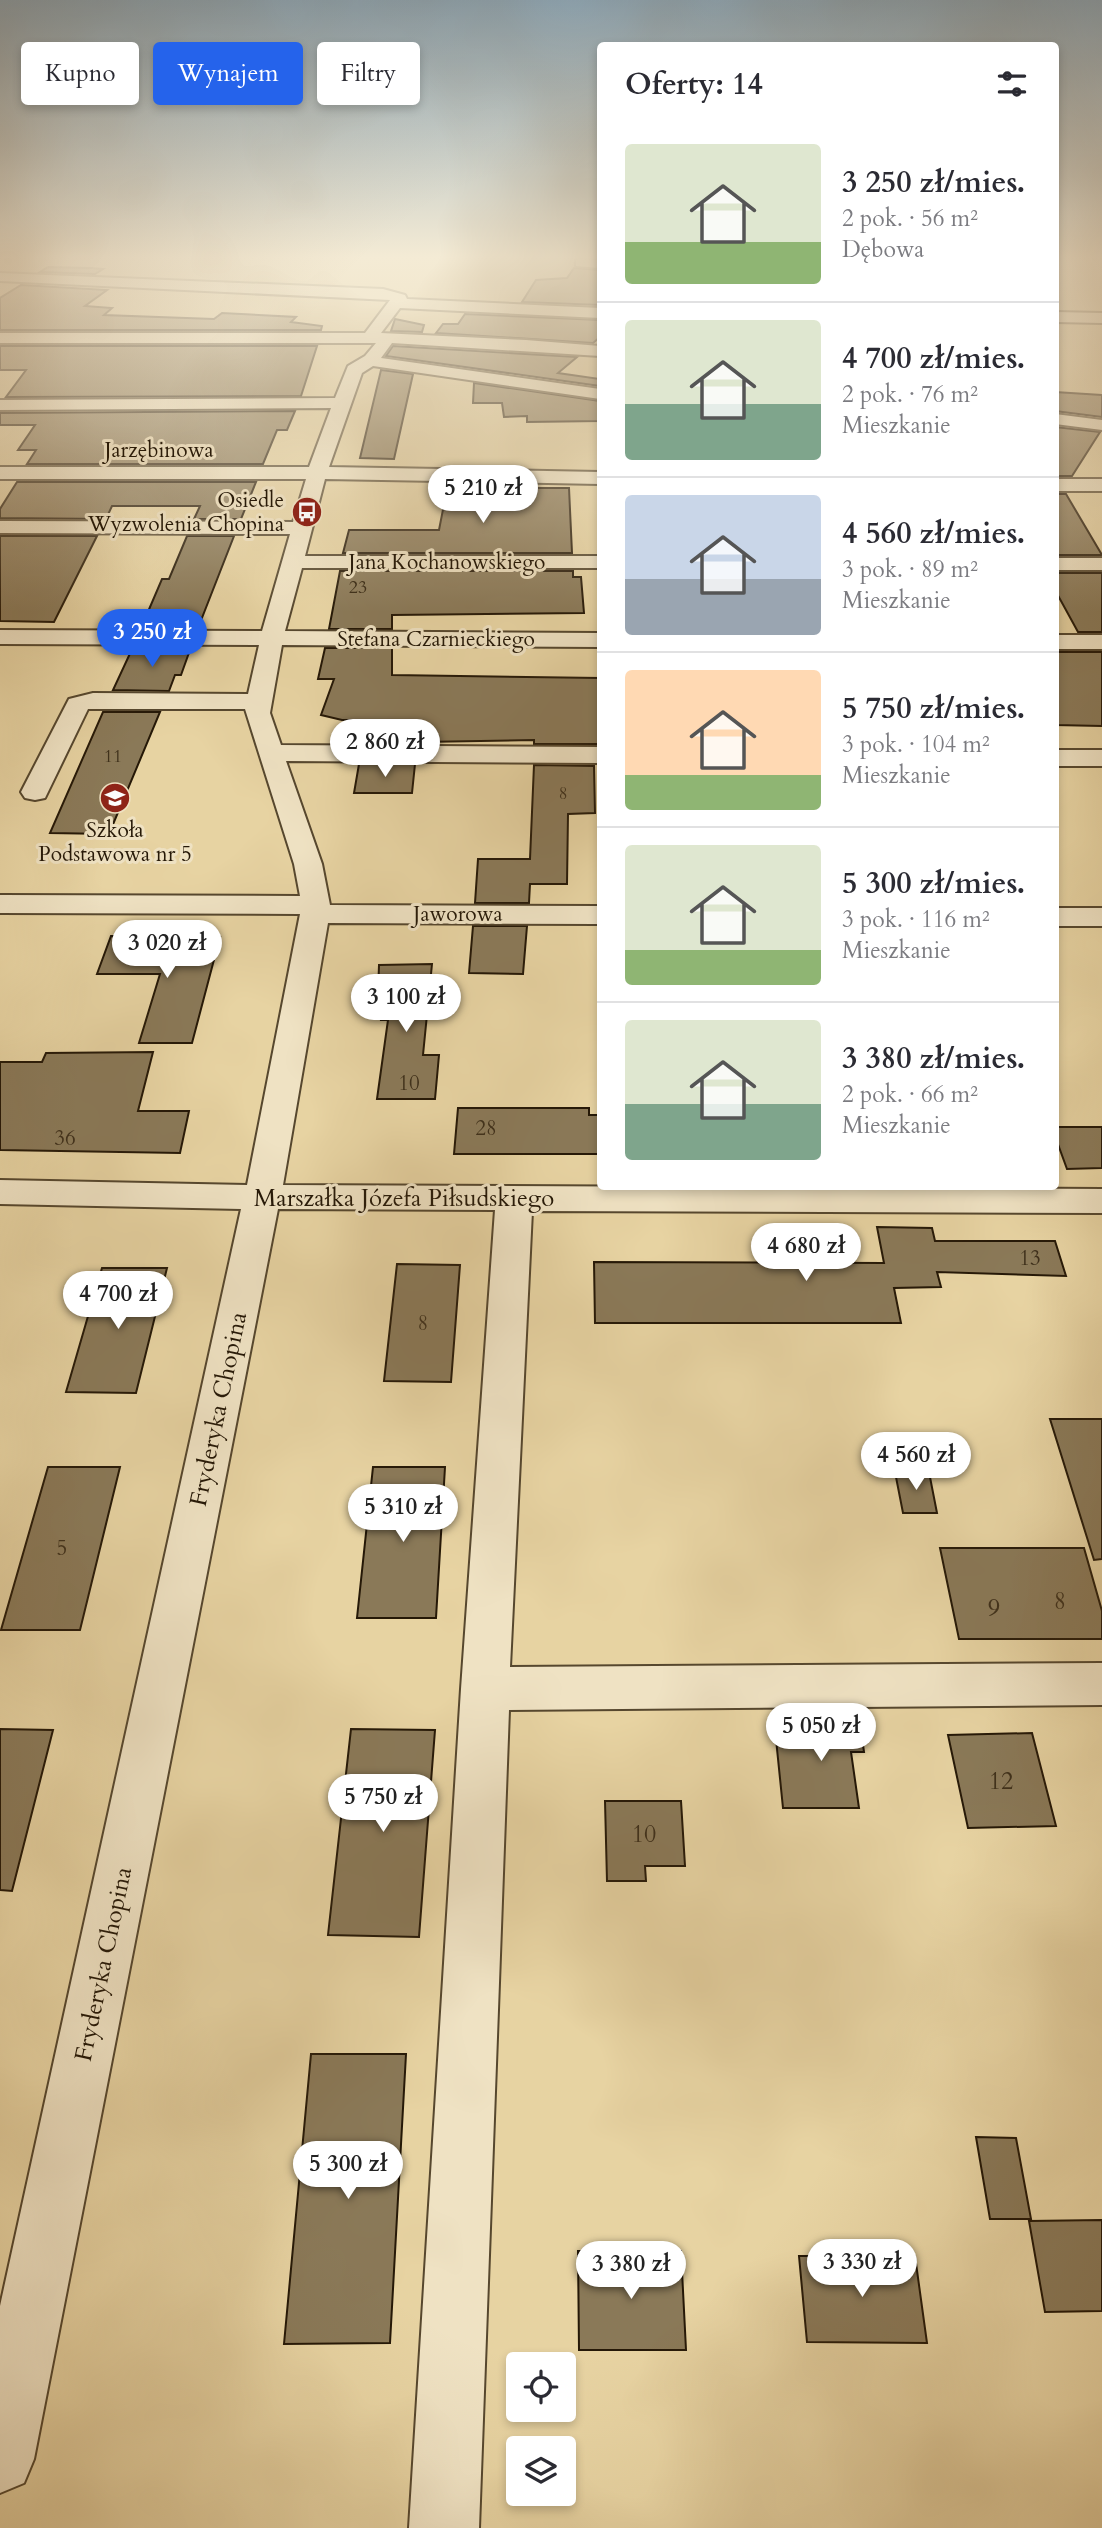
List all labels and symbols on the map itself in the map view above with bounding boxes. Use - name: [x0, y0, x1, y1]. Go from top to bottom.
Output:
- street label: Jarzębinowa: [101, 436, 214, 465]
- pin: 5 210 zł: [411, 466, 555, 525]
- place label: Osiedle Wyzwolenia Chopina: [87, 486, 284, 539]
- bus stop icon: Osiedle Wyzwolenia Chopina: [290, 495, 324, 529]
- street label: Jana Kochanowskiego: [346, 548, 545, 577]
- house number: 23: [349, 575, 367, 600]
- pin: 3 250 zł: [80, 610, 224, 669]
- street label: Stefana Czarnieckiego: [337, 625, 535, 654]
- pin: 2 860 zł: [313, 720, 457, 779]
- house number: 11: [104, 744, 122, 769]
- school or university icon: Szkoła Podstawowa nr 5: [98, 781, 132, 815]
- house number: 8: [558, 781, 568, 806]
- place label: Szkoła Podstawowa nr 5: [38, 816, 192, 869]
- street label: Jaworowa: [410, 900, 503, 929]
- pin: 3 020 zł: [95, 920, 239, 980]
- pin: 3 100 zł: [334, 974, 478, 1034]
- house number: 10: [398, 1069, 420, 1098]
- house number: 28: [475, 1114, 497, 1143]
- house number: 36: [54, 1124, 76, 1153]
- street label: Marszałka Józefa Piłsudskiego: [254, 1182, 554, 1215]
- pin: 4 680 zł: [734, 1224, 878, 1283]
- house number: 13: [1019, 1244, 1041, 1273]
- pin: 4 700 zł: [46, 1272, 190, 1331]
- street label: Fryderyka Chopina: [182, 1308, 255, 1509]
- house number: 8: [418, 1309, 428, 1338]
- pin: 4 560 zł: [844, 1432, 988, 1492]
- pin: 5 310 zł: [331, 1484, 475, 1544]
- house number: 5: [57, 1534, 67, 1563]
- house number: 8: [1054, 1585, 1066, 1618]
- house number: 9: [988, 1592, 1000, 1625]
- pin: 5 050 zł: [749, 1704, 893, 1763]
- house number: 12: [989, 1765, 1013, 1798]
- pin: 5 750 zł: [311, 1774, 455, 1834]
- house number: 10: [632, 1818, 656, 1851]
- street label: Fryderyka Chopina: [67, 1863, 140, 2064]
- pin: 5 300 zł: [276, 2142, 420, 2201]
- pin: 3 330 zł: [790, 2240, 934, 2299]
- pin: 3 380 zł: [559, 2242, 703, 2301]

